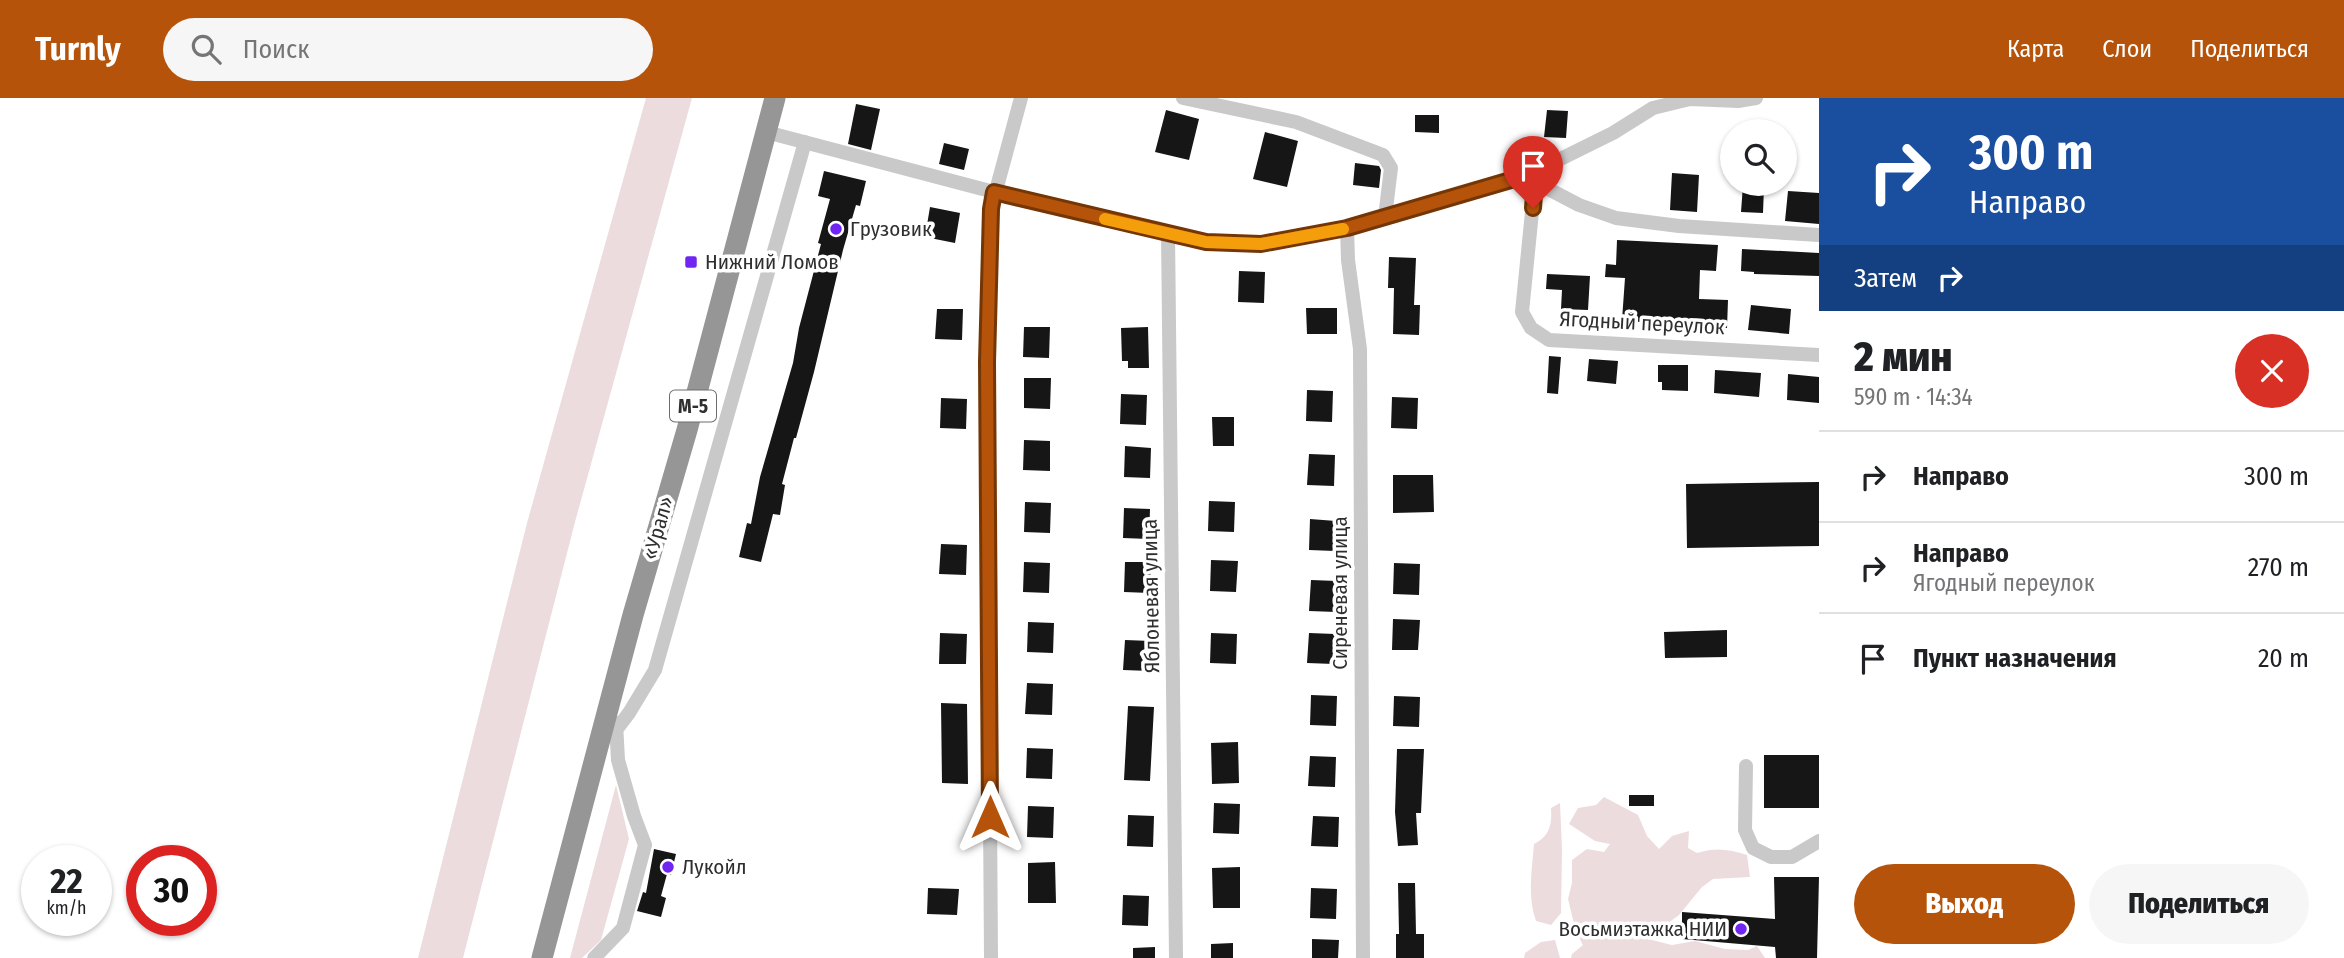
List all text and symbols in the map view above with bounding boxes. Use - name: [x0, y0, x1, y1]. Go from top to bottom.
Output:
- search box: [163, 18, 653, 81]
- text: Turnly: [35, 29, 121, 69]
- icon: search: [187, 30, 225, 68]
- text: Поиск: [243, 34, 309, 65]
- text: Карта: [2007, 35, 2064, 63]
- text: Слои: [2102, 35, 2152, 63]
- text: Поделиться: [2190, 35, 2309, 63]
- map controls: [1720, 119, 1797, 196]
- button: search: [1720, 119, 1797, 196]
- text: 300 m: [1969, 123, 2093, 182]
- icon: right: [1854, 126, 1945, 217]
- pin: [1503, 136, 1563, 208]
- icon: arrive: [1514, 147, 1552, 185]
- text: Направо: [1969, 183, 2086, 221]
- place label: Грузовик: [850, 216, 932, 242]
- marker: Грузовик: [828, 221, 844, 237]
- place label: Нижний Ломов: [705, 249, 839, 275]
- marker: Нижний Ломов: [683, 254, 699, 270]
- icon: right: [1931, 259, 1969, 297]
- text: Затем: [1854, 263, 1917, 294]
- street label: Ягодный переулок: [1559, 306, 1726, 340]
- text: 2 мин: [1854, 332, 1953, 382]
- button: close: [2235, 334, 2309, 408]
- text: 590 m · 14:34: [1854, 383, 1973, 411]
- road number: М-5: [670, 390, 716, 422]
- icon: right: [1854, 458, 1892, 496]
- text: Направо: [1913, 461, 2009, 492]
- text: 300 m: [2244, 461, 2309, 492]
- street label: «Урал»: [637, 493, 679, 563]
- street label: Сиреневая улица: [1327, 516, 1353, 670]
- street label: Яблоневая улица: [1137, 519, 1165, 673]
- text: Направо: [1913, 538, 2009, 569]
- icon: right: [1854, 549, 1892, 587]
- text: 270 m: [2248, 552, 2309, 583]
- text: Ягодный переулок: [1913, 569, 2094, 597]
- icon: arrive: [1854, 640, 1892, 678]
- text: Пункт назначения: [1913, 643, 2117, 674]
- text: 20 m: [2258, 643, 2309, 674]
- position arrow: [953, 780, 1027, 854]
- speed limit sign: 30: [126, 845, 217, 936]
- place label: Лукойл: [682, 854, 747, 880]
- marker: Лукойл: [660, 859, 676, 875]
- text: 22: [50, 860, 83, 902]
- button: Выход: [1854, 864, 2075, 944]
- button: Поделиться: [2089, 864, 2309, 944]
- text: km/h: [46, 897, 87, 919]
- place label: Восьмиэтажка НИИ: [1559, 916, 1727, 942]
- marker: Восьмиэтажка НИИ: [1733, 921, 1749, 937]

